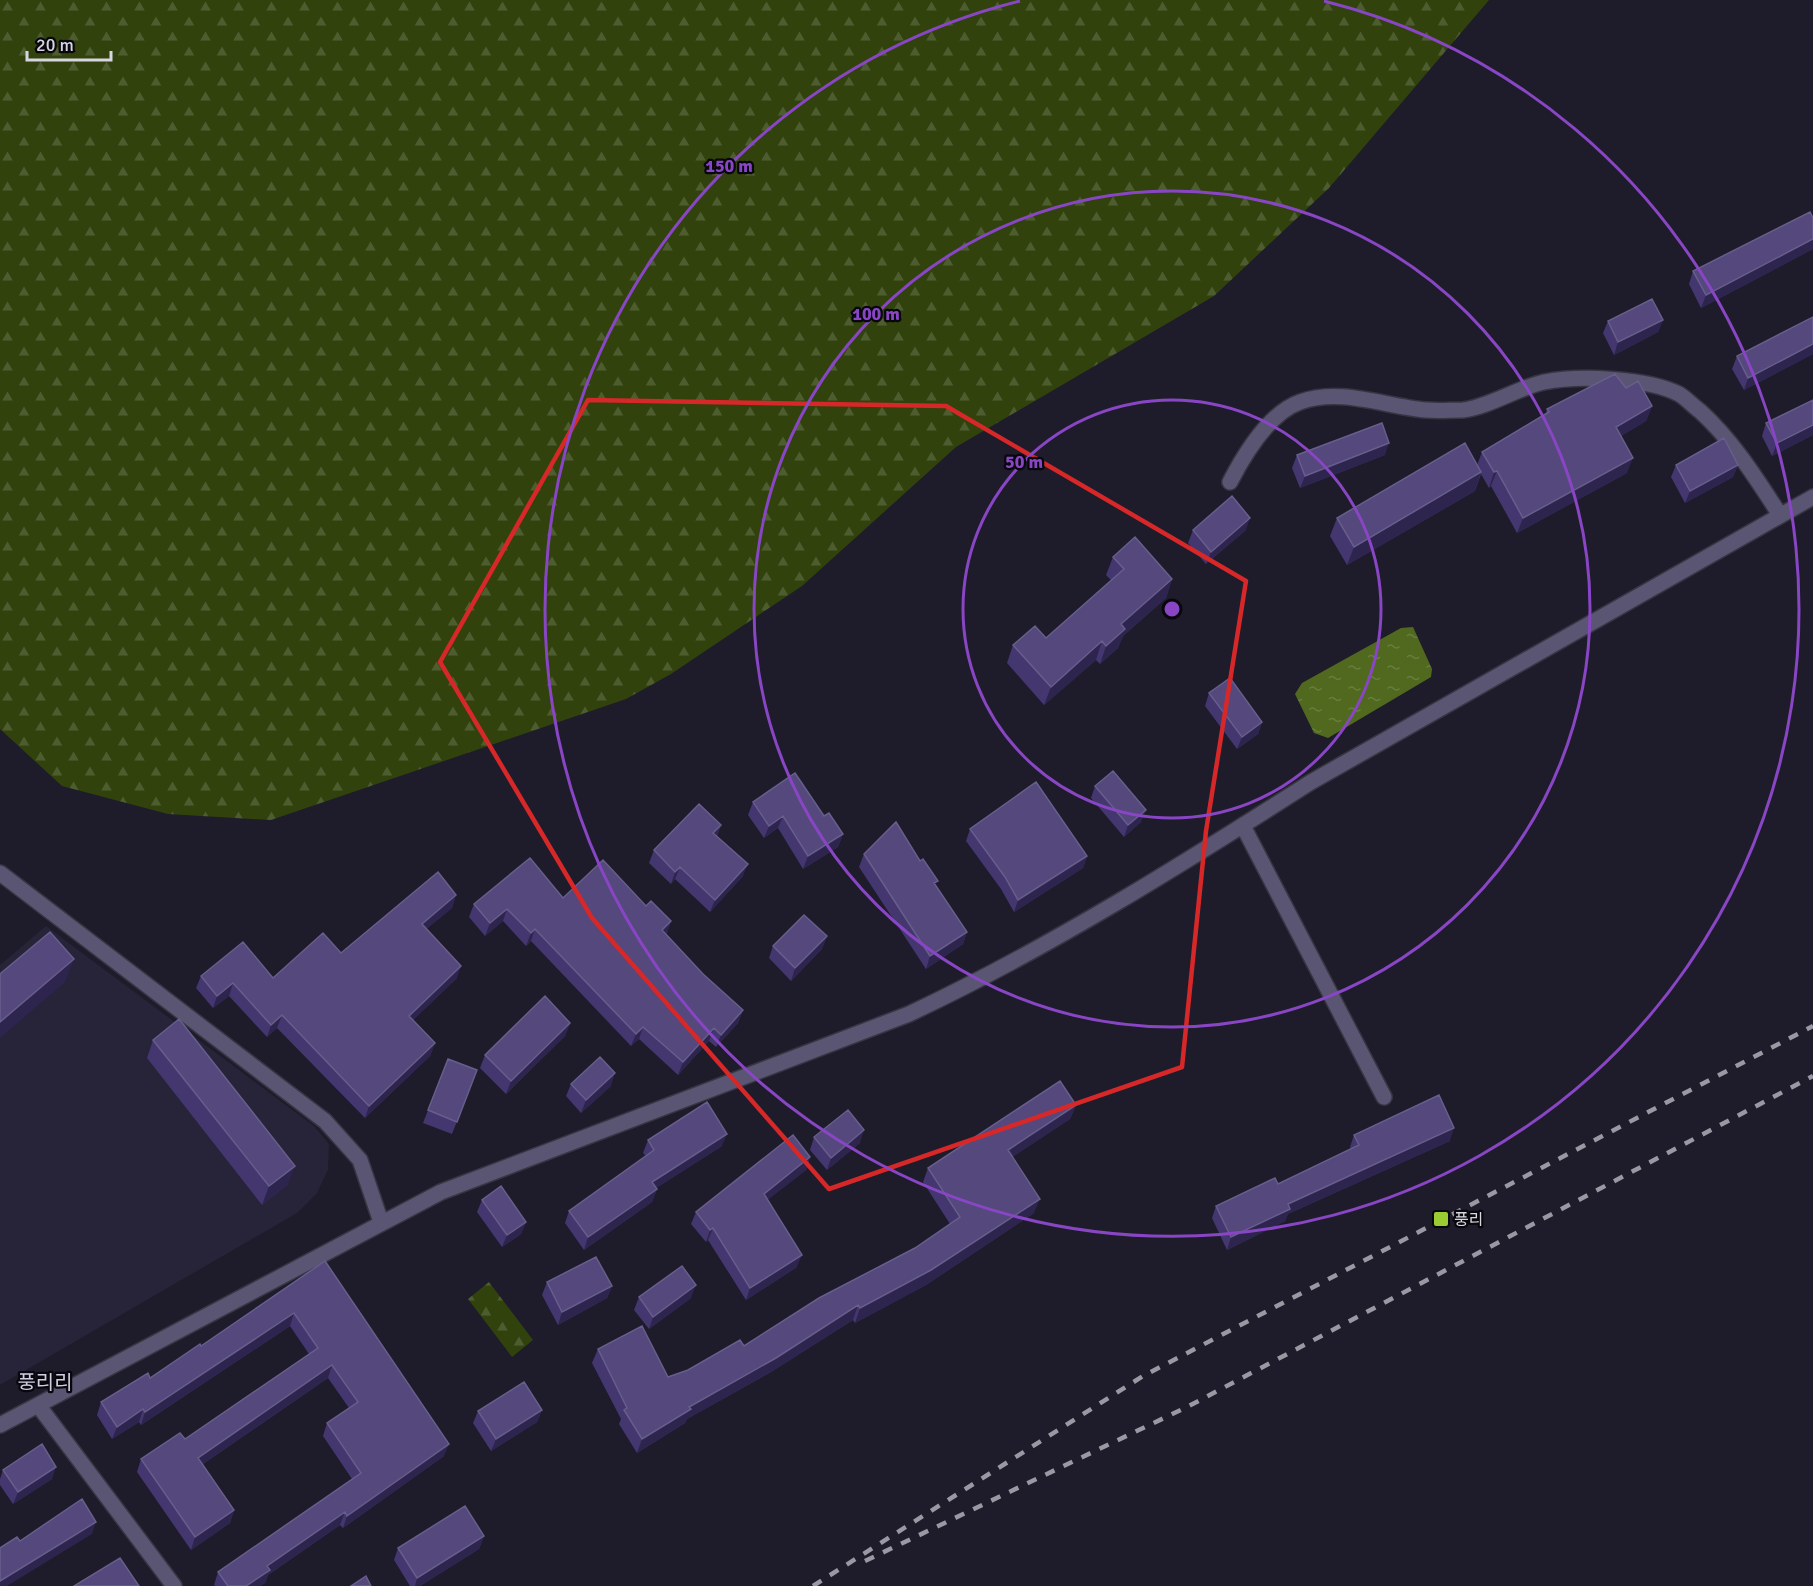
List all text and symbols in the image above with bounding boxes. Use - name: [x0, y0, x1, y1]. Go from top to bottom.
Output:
- scale bar: [27, 24, 111, 62]
- text: 20 m: [36, 34, 74, 56]
- text: 150 m: [705, 155, 753, 177]
- text: 100 m: [852, 303, 900, 325]
- text: 50 m: [1005, 451, 1043, 473]
- centre of rings: [1162, 599, 1182, 619]
- marker: 풍리: [1432, 1210, 1450, 1228]
- place label: 풍리: [1454, 1210, 1483, 1230]
- district label: 풍리리: [17, 1370, 73, 1395]

